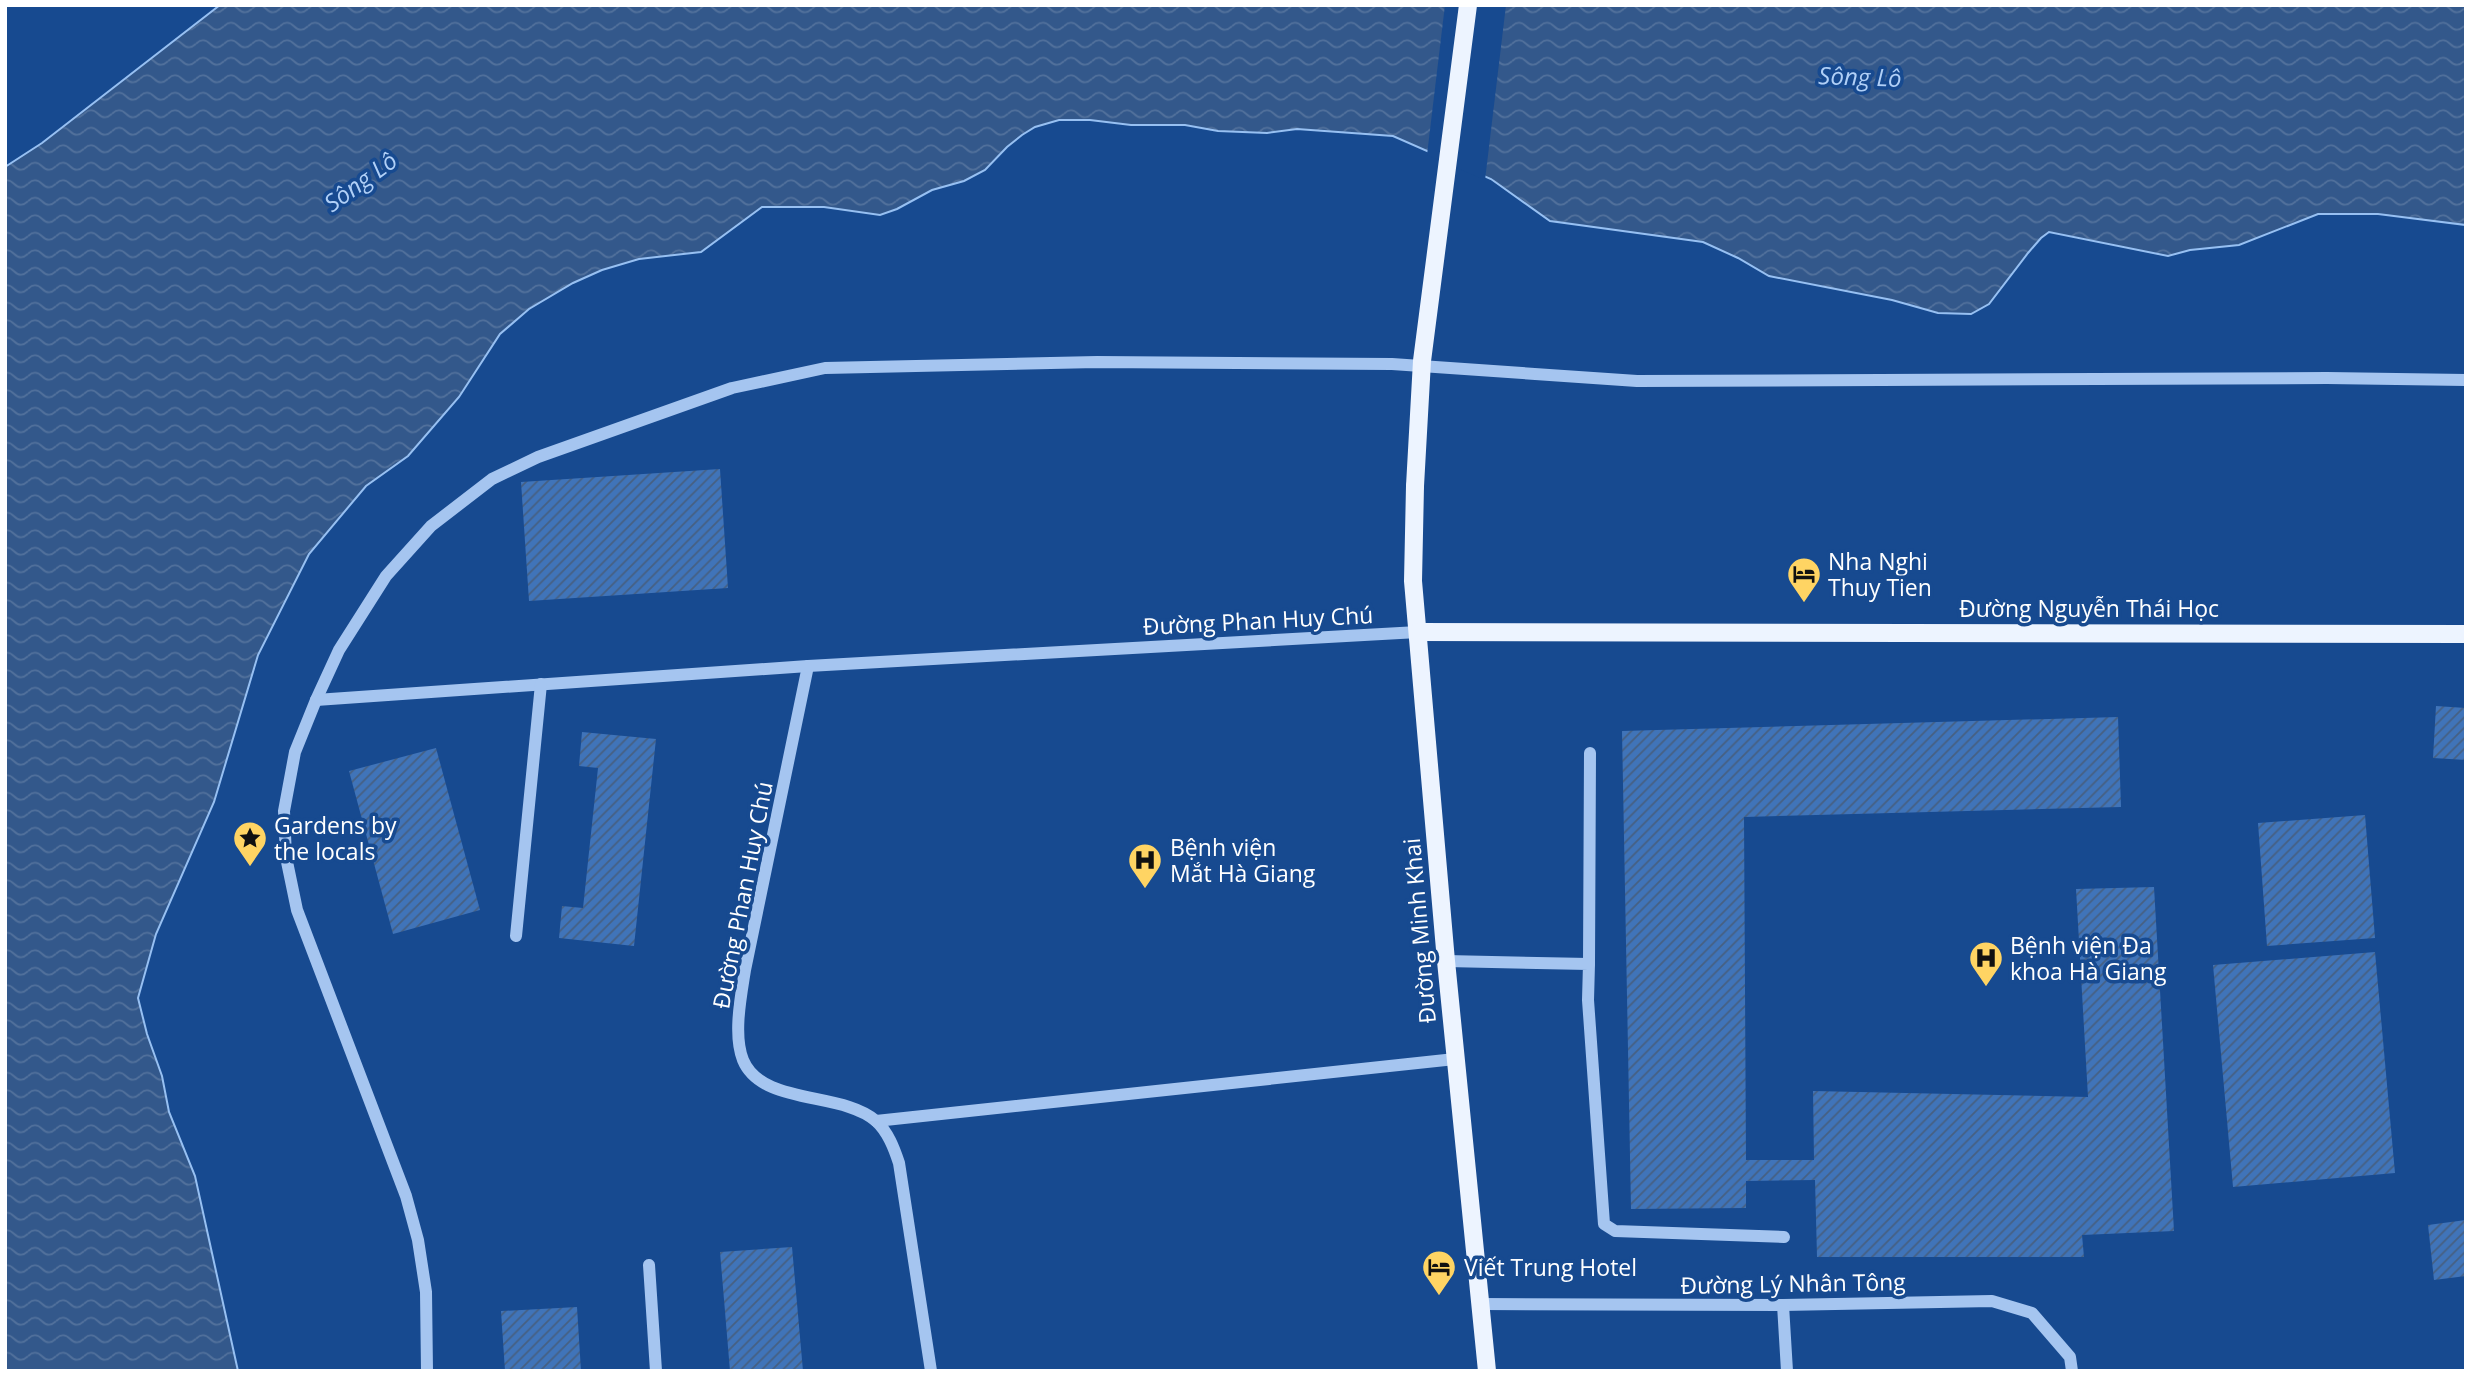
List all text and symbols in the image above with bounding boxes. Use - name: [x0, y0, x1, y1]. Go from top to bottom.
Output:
- water label: Sông Lô: [1818, 58, 1902, 94]
- water label: Sông Lô: [317, 143, 403, 219]
- place label: Nha Nghi Thuy Tien: [1828, 545, 1932, 603]
- hotel icon: Nha Nghi Thuy Tien: [1785, 555, 1823, 604]
- street label: Đường Nguyễn Thái Học: [1959, 592, 2219, 624]
- street label: Đường Phan Huy Chú: [1142, 598, 1374, 642]
- street label: Đường Phan Huy Chú: [704, 779, 780, 1011]
- place label: Gardens by the locals: [274, 809, 397, 867]
- place icon: Gardens by the locals: [231, 819, 269, 868]
- place label: Bệnh viện Mắt Hà Giang: [1170, 831, 1316, 889]
- street label: Đường Minh Khai: [1395, 837, 1443, 1025]
- hospital icon: Bệnh viện Mắt Hà Giang: [1126, 841, 1164, 890]
- place label: Bệnh viện Đa khoa Hà Giang: [2010, 929, 2167, 987]
- hospital icon: Bệnh viện Đa khoa Hà Giang: [1967, 939, 2005, 988]
- hotel icon: Viết Trung Hotel: [1420, 1248, 1458, 1297]
- place label: Viết Trung Hotel: [1464, 1251, 1637, 1283]
- street label: Đường Lý Nhân Tông: [1680, 1265, 1906, 1301]

